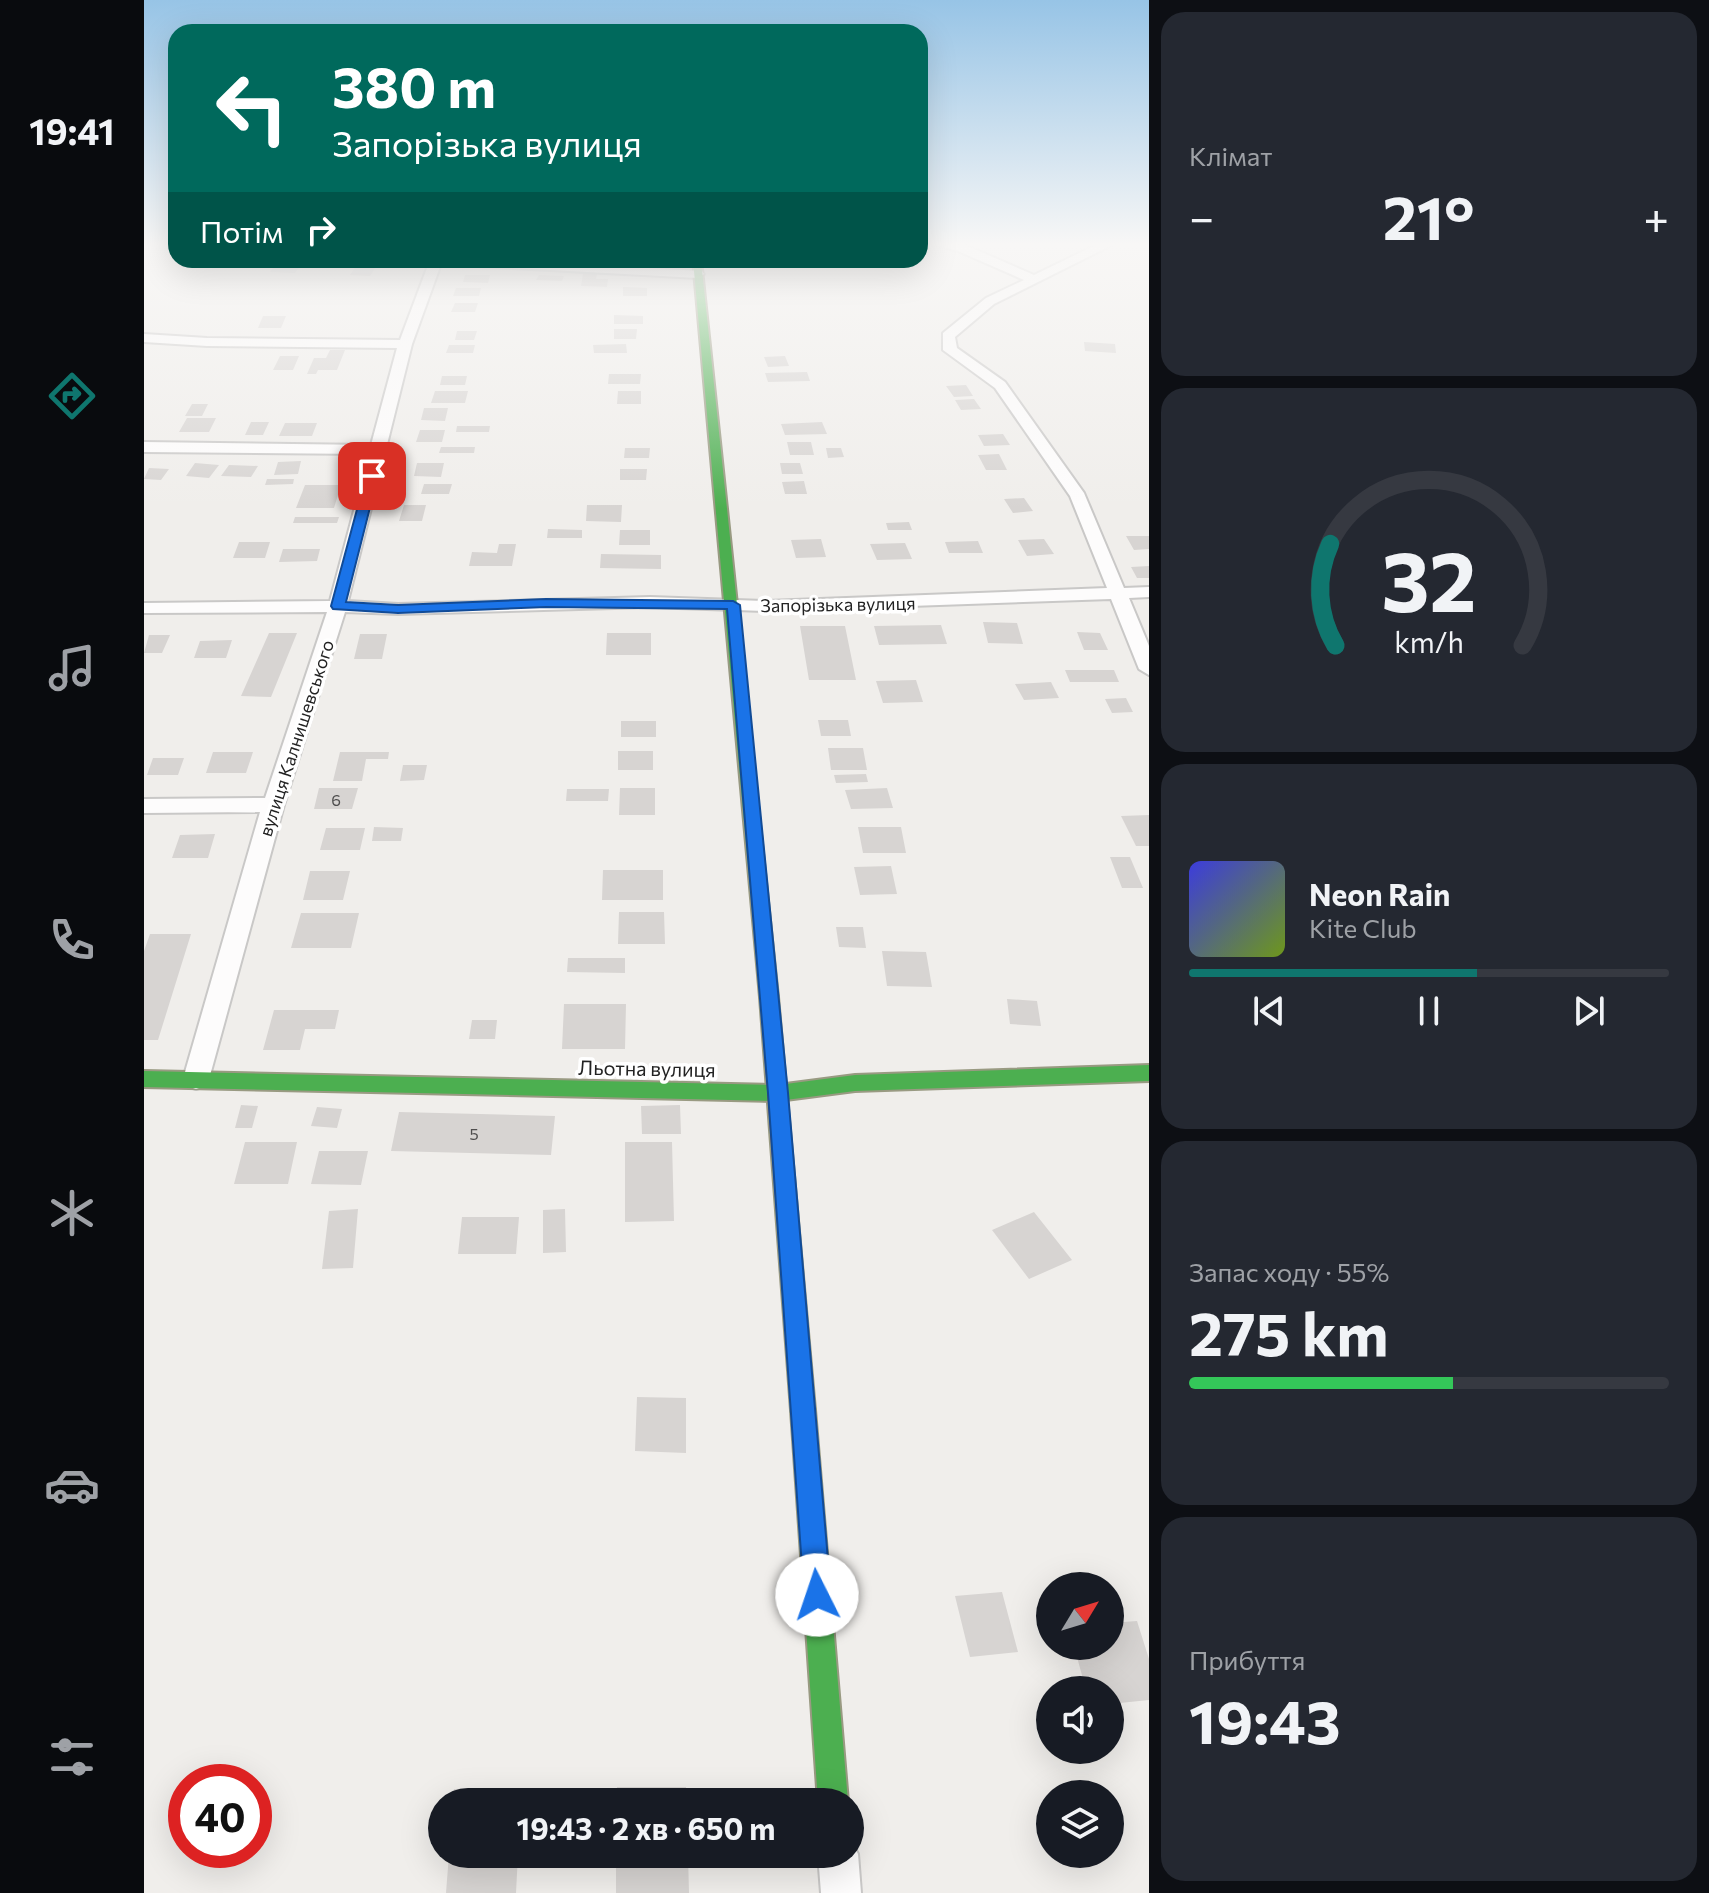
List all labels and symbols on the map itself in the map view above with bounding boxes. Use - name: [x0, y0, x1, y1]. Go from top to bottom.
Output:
- pin: [338, 442, 406, 510]
- street label: Запорізька вулиця: [760, 592, 916, 616]
- street label: вулиця Калнишевського: [254, 637, 338, 839]
- house number: 6: [331, 790, 341, 809]
- street label: Льотна вулиця: [578, 1055, 716, 1081]
- house number: 5: [469, 1124, 479, 1143]
- position arrow: [775, 1553, 859, 1637]
- north arrow: [1036, 1572, 1124, 1660]
- speed limit sign: 40: [168, 1764, 272, 1868]

